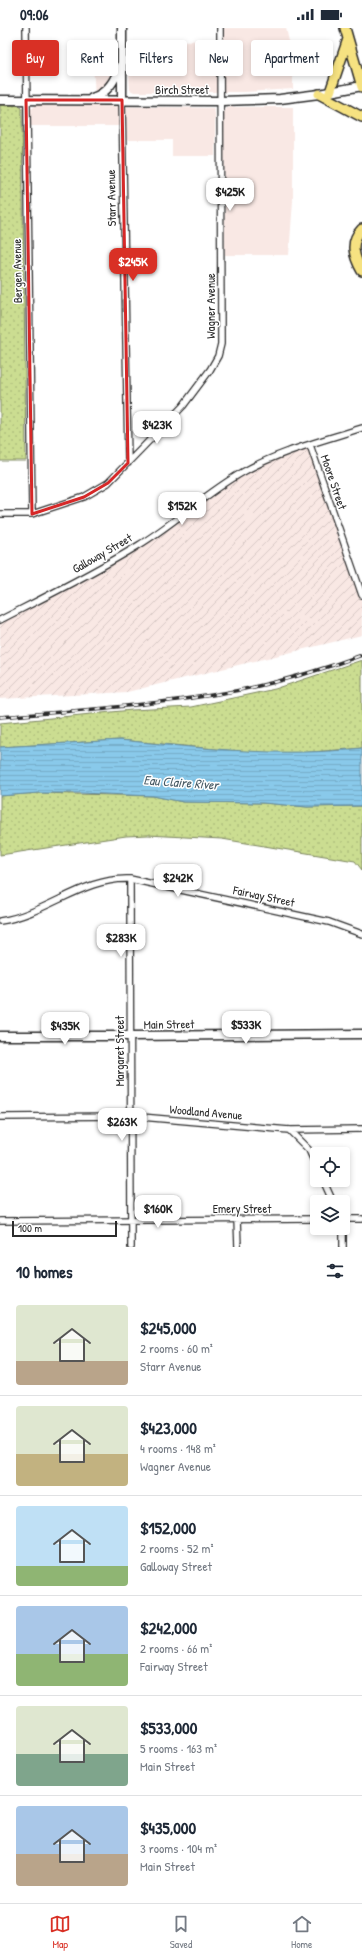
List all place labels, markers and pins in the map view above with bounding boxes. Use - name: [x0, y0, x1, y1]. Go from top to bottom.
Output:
- pin: $425K: [202, 178, 258, 212]
- pin: $245K: [105, 248, 161, 282]
- pin: $423K: [129, 411, 185, 445]
- pin: $152K: [154, 492, 210, 526]
- pin: $242K: [150, 864, 206, 898]
- pin: $283K: [93, 924, 149, 958]
- pin: $533K: [218, 1011, 274, 1045]
- pin: $435K: [37, 1012, 93, 1046]
- pin: $263K: [94, 1108, 150, 1142]
- pin: $160K: [130, 1195, 186, 1229]

